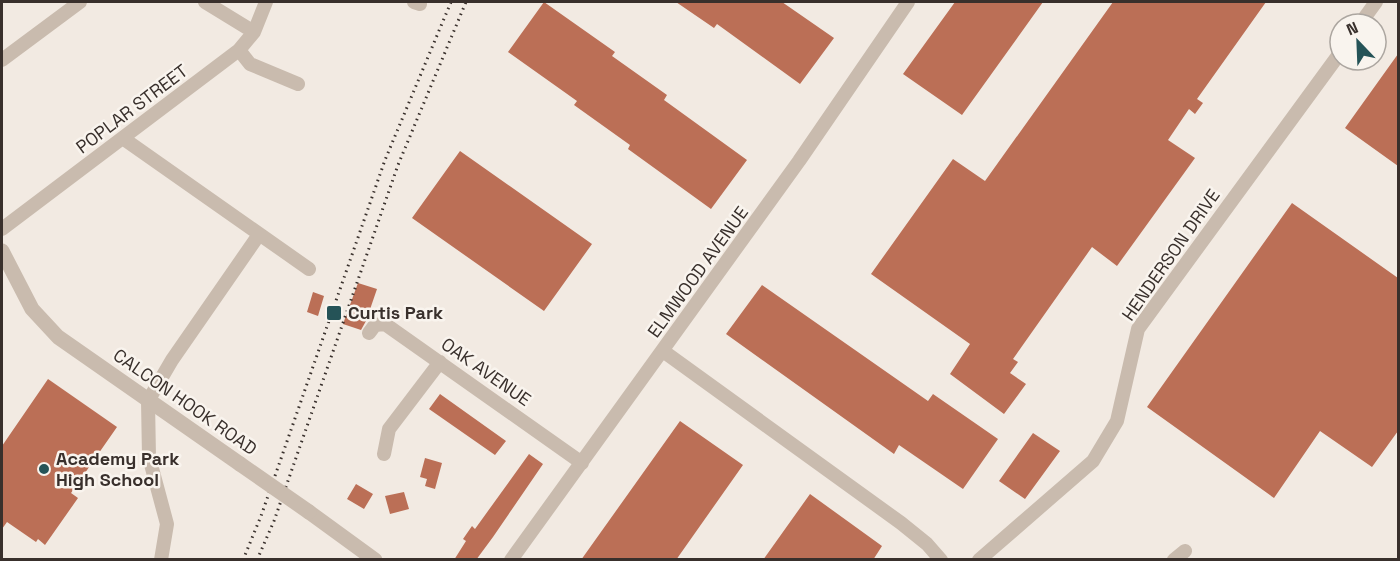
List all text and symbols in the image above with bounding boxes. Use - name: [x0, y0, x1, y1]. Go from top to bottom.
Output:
- north arrow: [1328, 12, 1388, 72]
- text: N: [1343, 17, 1361, 40]
- street label: POPLAR STREET: [71, 59, 193, 158]
- street label: HENDERSON DRIVE: [1116, 184, 1225, 325]
- street label: ELMWOOD AVENUE: [642, 201, 753, 342]
- place label: Curtis Park: [348, 301, 443, 324]
- marker: Curtis Park: [325, 304, 343, 322]
- street label: OAK AVENUE: [437, 332, 536, 411]
- street label: CALCON HOOK ROAD: [109, 343, 262, 460]
- place label: Academy Park High School: [56, 447, 179, 491]
- marker: Academy Park High School: [37, 462, 51, 476]

